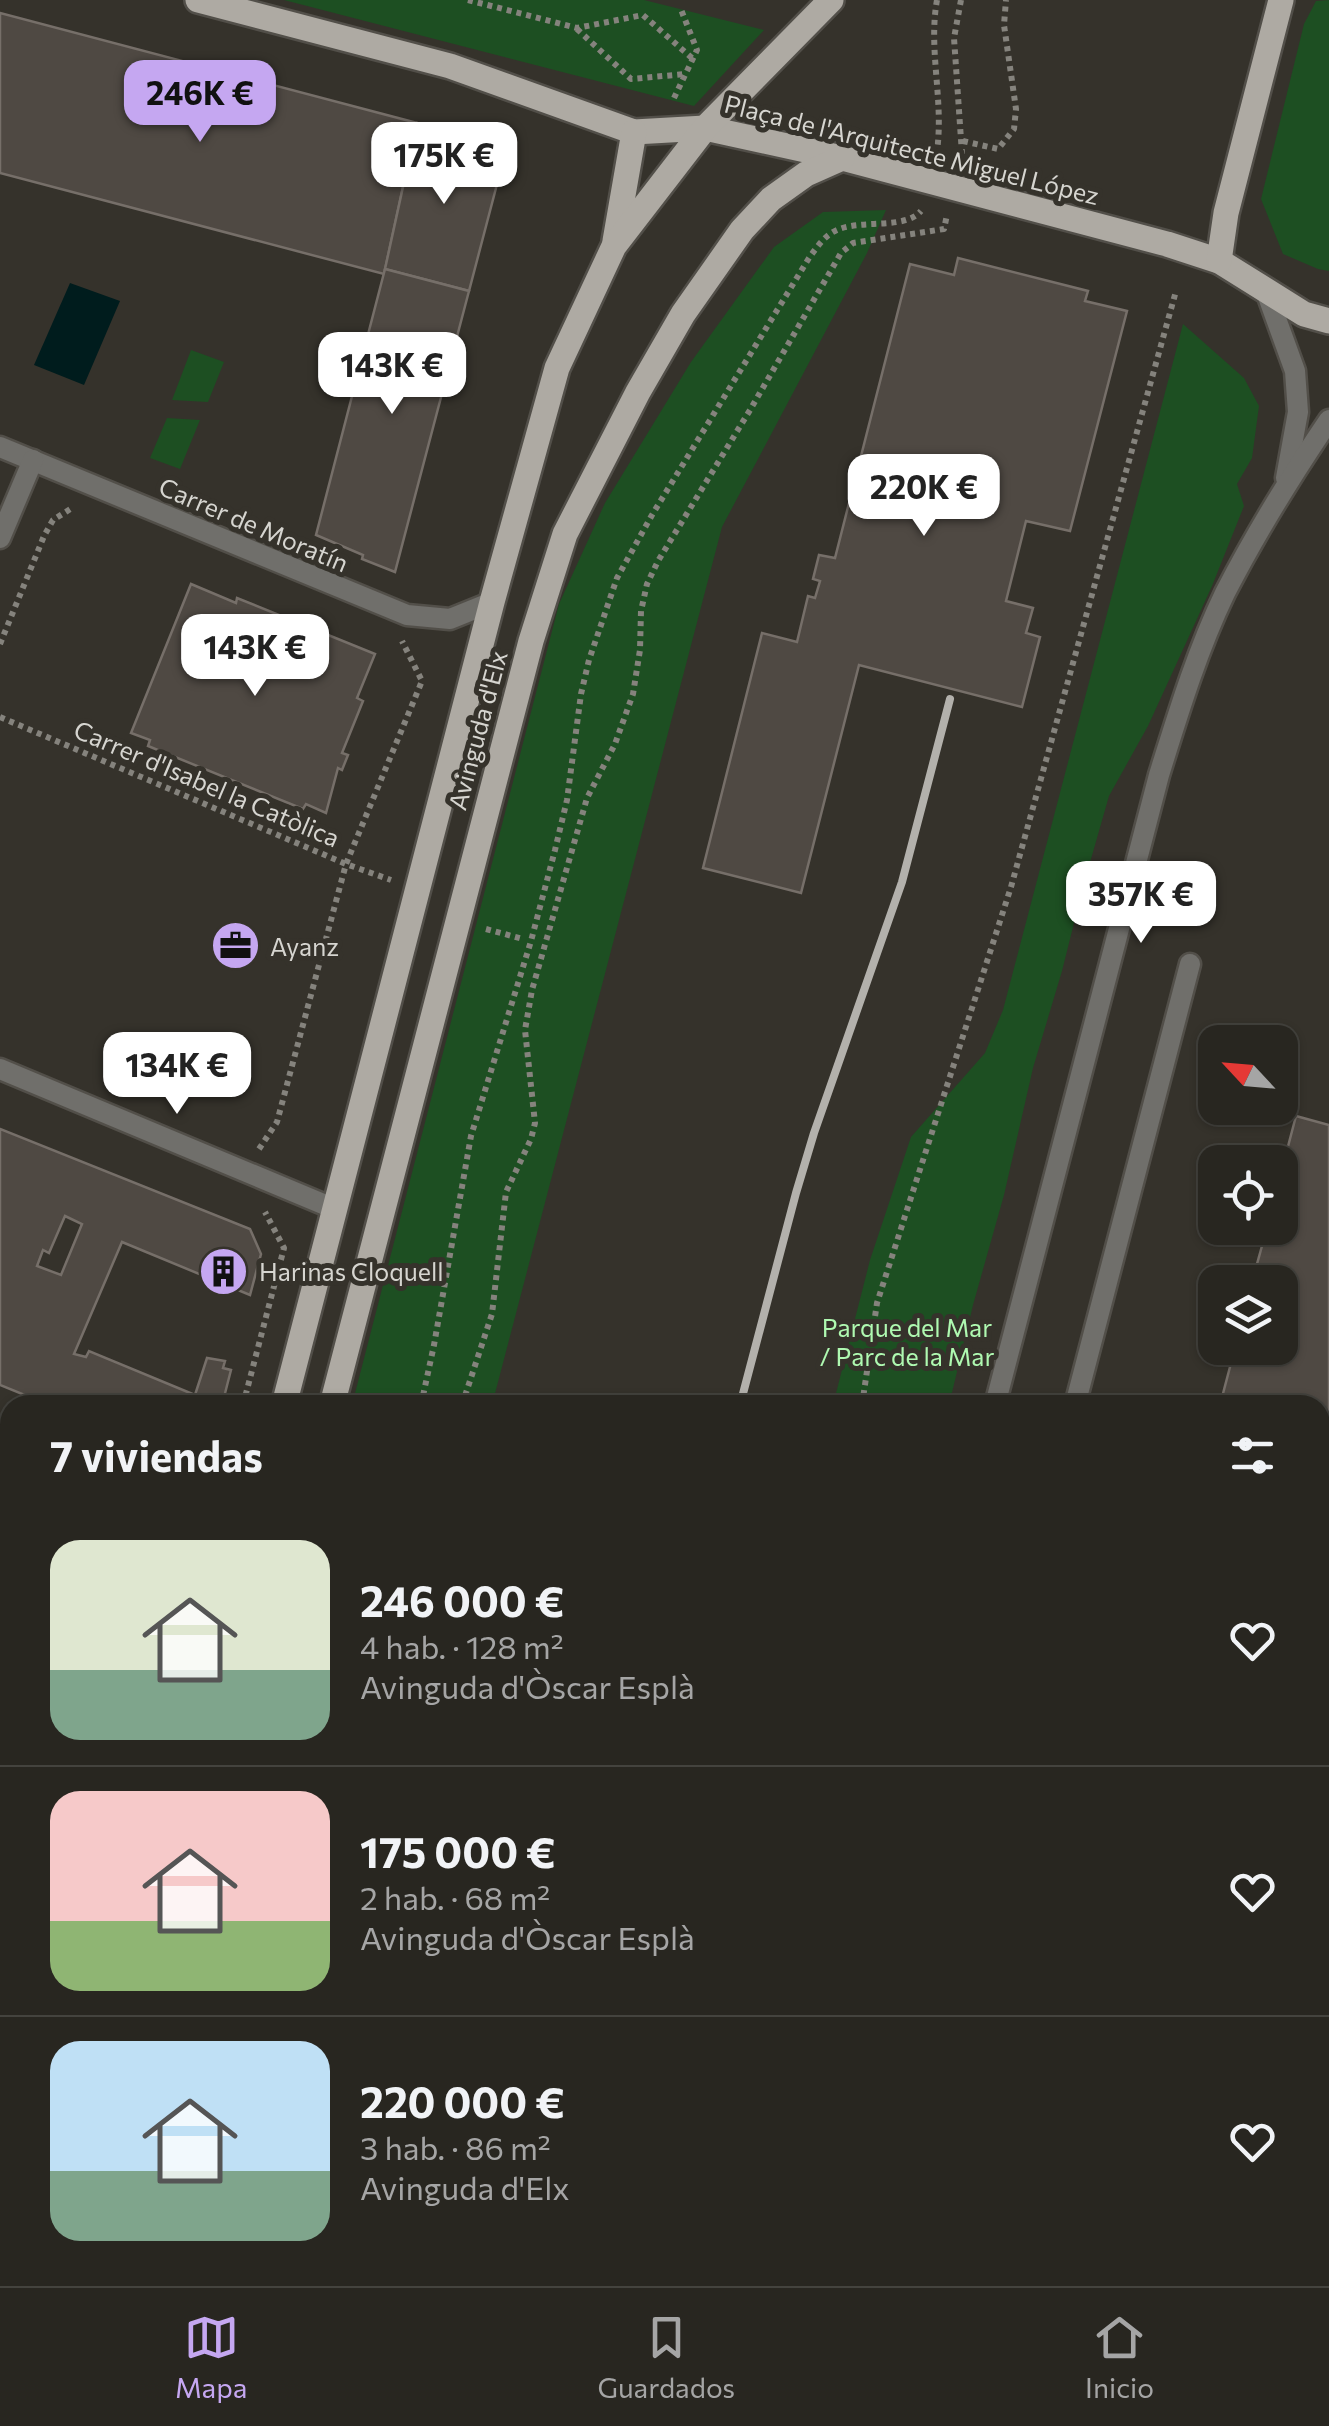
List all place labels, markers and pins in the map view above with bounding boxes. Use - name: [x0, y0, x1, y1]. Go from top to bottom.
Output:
- pin: 246K €: [119, 60, 281, 145]
- pin: 175K €: [363, 122, 525, 207]
- pin: 143K €: [311, 332, 473, 417]
- pin: 220K €: [843, 454, 1005, 539]
- pin: 143K €: [174, 614, 336, 699]
- pin: 357K €: [1060, 861, 1222, 946]
- office icon: Ayanz: [209, 920, 261, 972]
- place label: Ayanz: [270, 931, 339, 961]
- pin: 134K €: [96, 1032, 258, 1117]
- building icon: Harinas Cloquell: [198, 1245, 250, 1297]
- place label: Harinas Cloquell: [259, 1256, 444, 1286]

